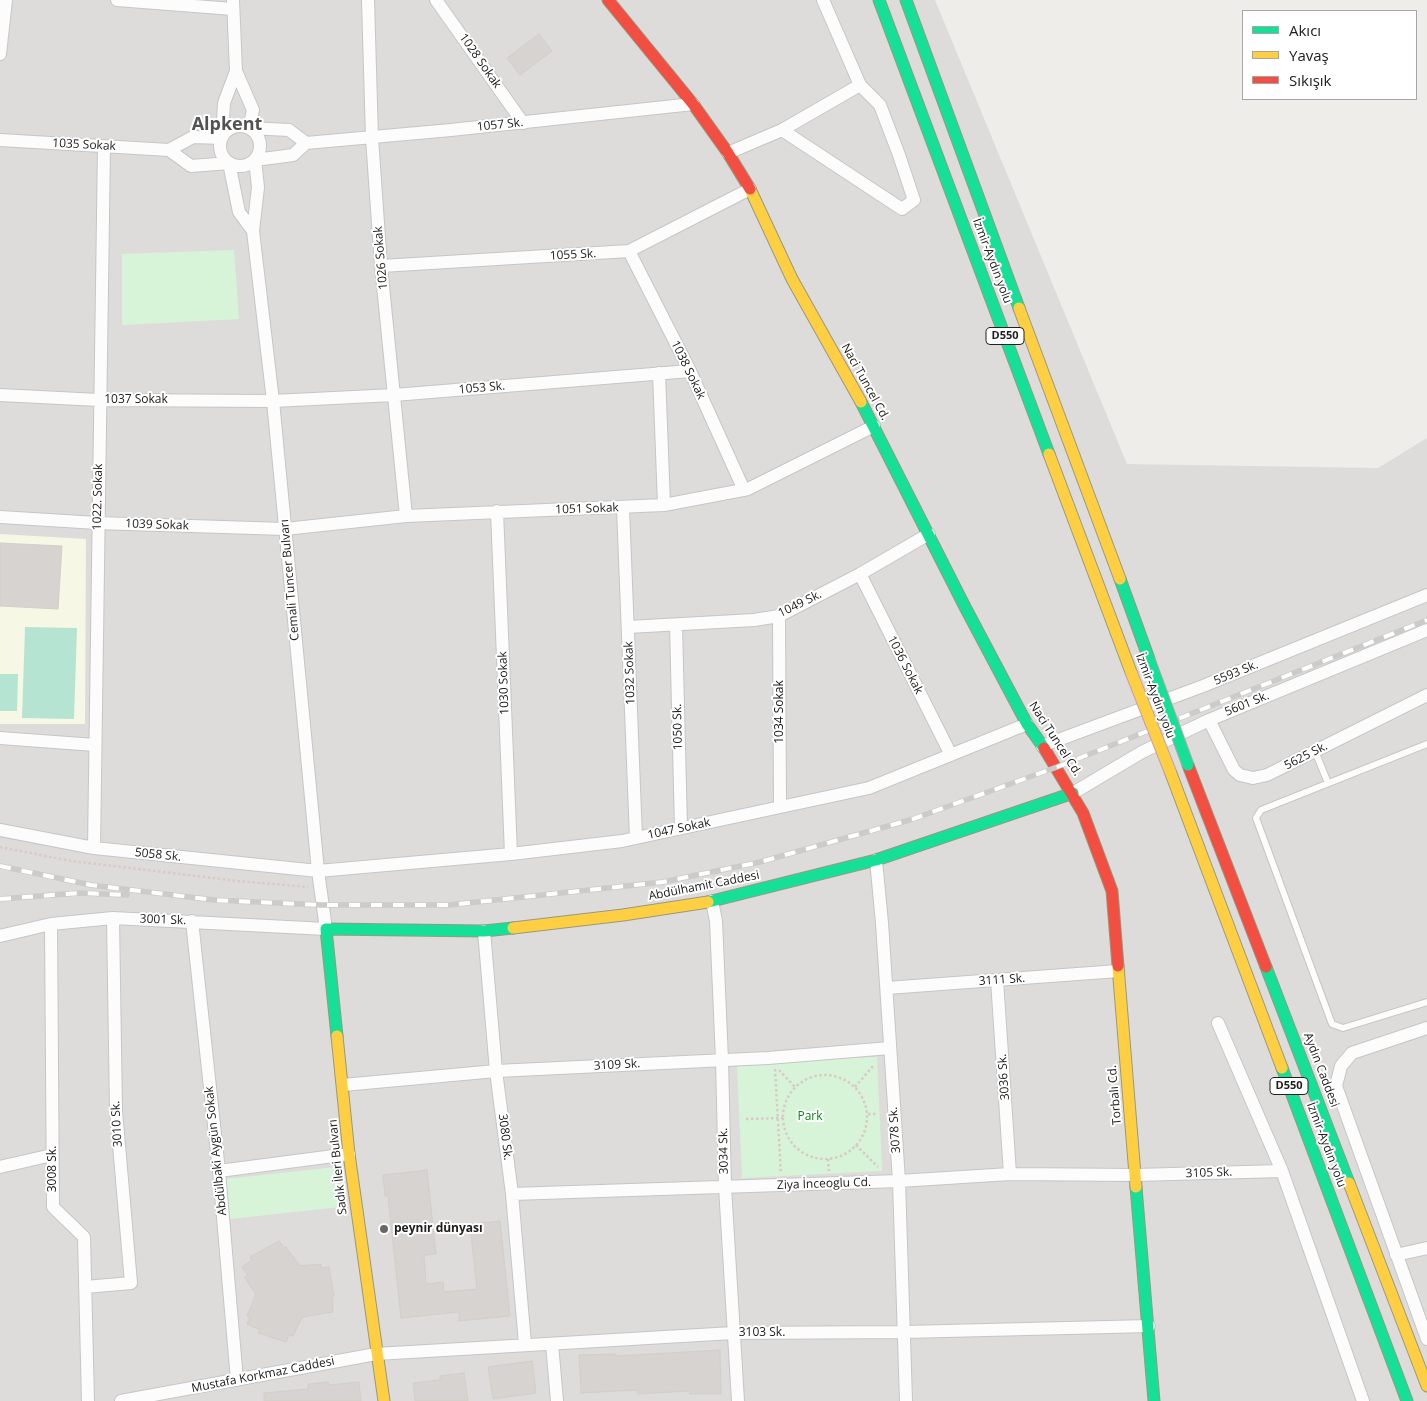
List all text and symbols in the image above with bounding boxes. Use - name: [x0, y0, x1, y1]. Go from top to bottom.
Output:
- legend: [1242, 10, 1417, 100]
- text: Akıcı: [1289, 20, 1321, 40]
- street label: 1028 Sokak: [456, 31, 504, 91]
- text: Yavaş: [1289, 45, 1329, 65]
- text: Sıkışık: [1289, 70, 1332, 90]
- district label: Alpkent: [192, 114, 262, 136]
- street label: 1057 Sk.: [476, 115, 524, 135]
- street label: 1035 Sokak: [52, 136, 116, 154]
- street label: İzmir-Aydın yolu: [969, 216, 1015, 306]
- street label: 1026 Sokak: [371, 226, 391, 290]
- street label: 1055 Sk.: [549, 247, 597, 263]
- road number: D550: [986, 328, 1024, 344]
- street label: 1038 Sokak: [668, 338, 708, 402]
- street label: Naci Tuncel Cd.: [838, 341, 892, 423]
- street label: 1053 Sk.: [458, 379, 506, 397]
- street label: 1037 Sokak: [104, 393, 168, 407]
- street label: 1022. Sokak: [90, 463, 106, 531]
- street label: 1051 Sokak: [555, 501, 619, 517]
- street label: 1039 Sokak: [125, 517, 189, 533]
- street label: Cemali Tuncer Bulvarı: [278, 519, 302, 641]
- street label: 1049 Sk.: [776, 587, 824, 621]
- street label: 1036 Sokak: [884, 633, 926, 697]
- street label: 1032 Sokak: [622, 641, 638, 705]
- street label: 1030 Sokak: [496, 651, 512, 715]
- street label: İzmir-Aydın yolu: [1132, 651, 1178, 741]
- street label: 5593 Sk.: [1212, 658, 1260, 688]
- street label: 1034 Sokak: [773, 680, 787, 744]
- street label: 5601 Sk.: [1223, 689, 1271, 719]
- street label: Naci Tuncel Cd.: [1026, 699, 1084, 779]
- street label: 1050 Sk.: [670, 704, 686, 750]
- street label: 5625 Sk.: [1282, 739, 1330, 773]
- street label: 1047 Sokak: [646, 815, 712, 843]
- street label: 5058 Sk.: [134, 845, 182, 865]
- street label: Abdülhamit Caddesi: [647, 868, 761, 904]
- street label: 3001 Sk.: [139, 912, 187, 928]
- street label: 3111 Sk.: [978, 971, 1026, 989]
- street label: Aydın Caddesi: [1300, 1031, 1342, 1109]
- street label: 3036 Sk.: [995, 1053, 1013, 1101]
- street label: 3109 Sk.: [593, 1057, 641, 1073]
- street label: Torbalı Cd.: [1105, 1065, 1125, 1125]
- road number: D550: [1270, 1078, 1308, 1094]
- street label: Abdülbaki Aygün Sokak: [202, 1086, 230, 1216]
- street label: 3010 Sk.: [109, 1100, 125, 1148]
- street label: İzmir-Aydın yolu: [1303, 1100, 1349, 1190]
- street label: 3078 Sk.: [886, 1106, 904, 1154]
- park label: Park: [797, 1110, 823, 1124]
- street label: 3080 Sk.: [495, 1113, 515, 1161]
- street label: Sadık İleri Bulvarı: [326, 1119, 350, 1215]
- street label: 3034 Sk.: [716, 1128, 732, 1174]
- street label: 3008 Sk.: [46, 1146, 60, 1192]
- street label: 3105 Sk.: [1185, 1165, 1233, 1181]
- street label: Ziya İnceoglu Cd.: [777, 1175, 871, 1193]
- place label: peynir dünyası: [394, 1222, 483, 1236]
- marker: peynir dünyası: [378, 1223, 390, 1235]
- street label: 3103 Sk.: [739, 1326, 785, 1340]
- street label: Mustafa Korkmaz Caddesi: [190, 1354, 336, 1396]

